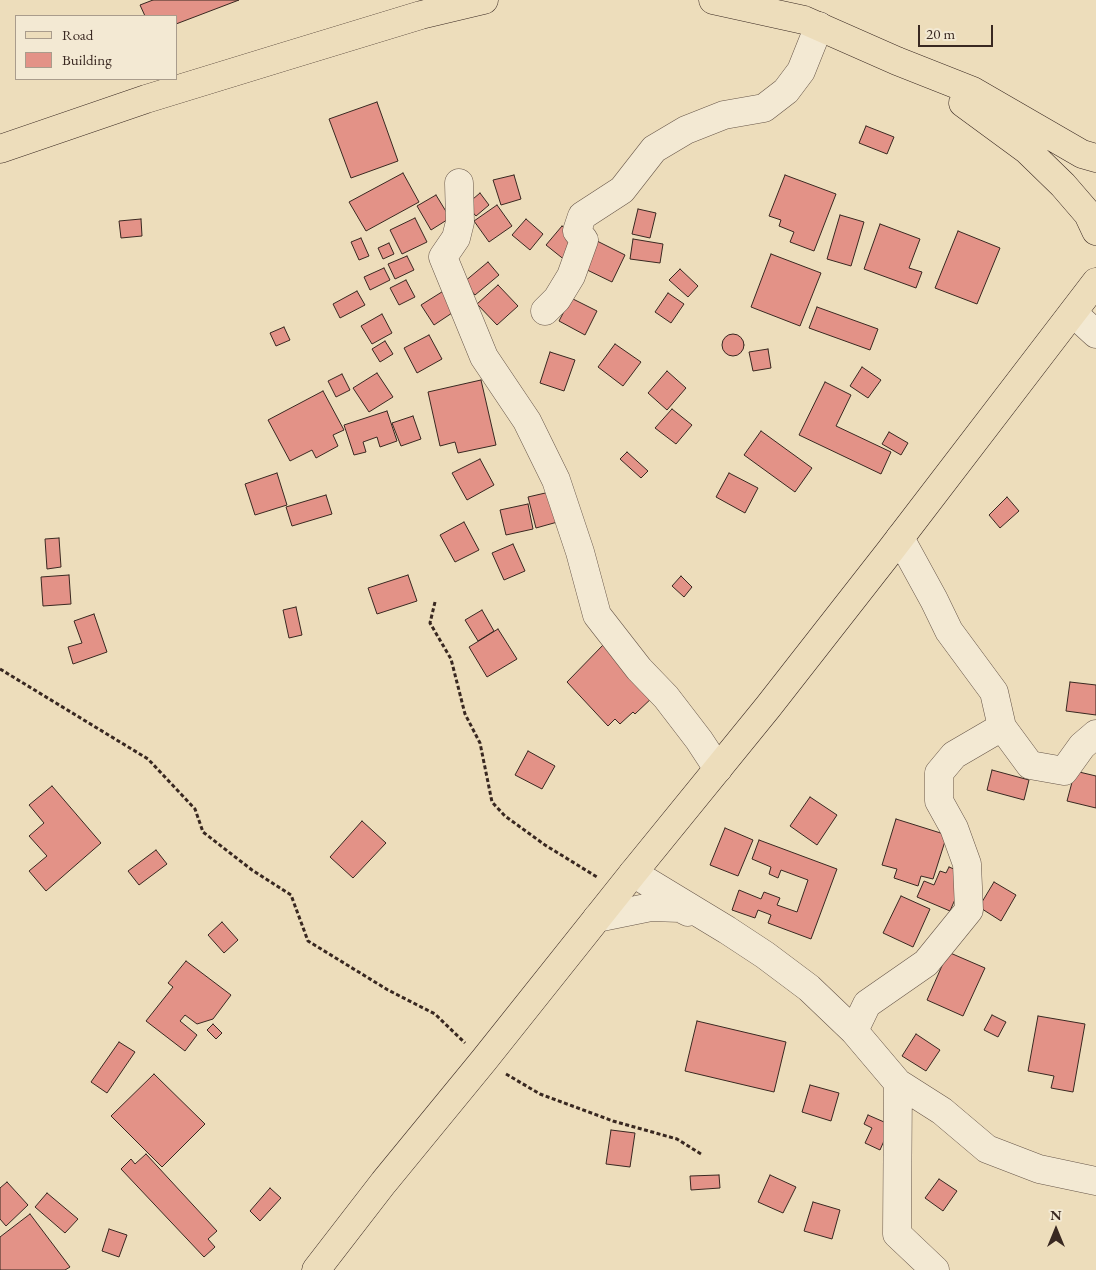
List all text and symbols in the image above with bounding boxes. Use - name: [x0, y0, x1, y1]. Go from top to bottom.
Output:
- legend: [15, 15, 178, 80]
- scale bar: [921, 15, 996, 47]
- text: 20 m: [926, 24, 955, 43]
- text: Road: [62, 25, 93, 44]
- text: Building: [62, 50, 112, 69]
- north arrow: [1031, 1205, 1081, 1255]
- text: N: [1050, 1206, 1062, 1224]

